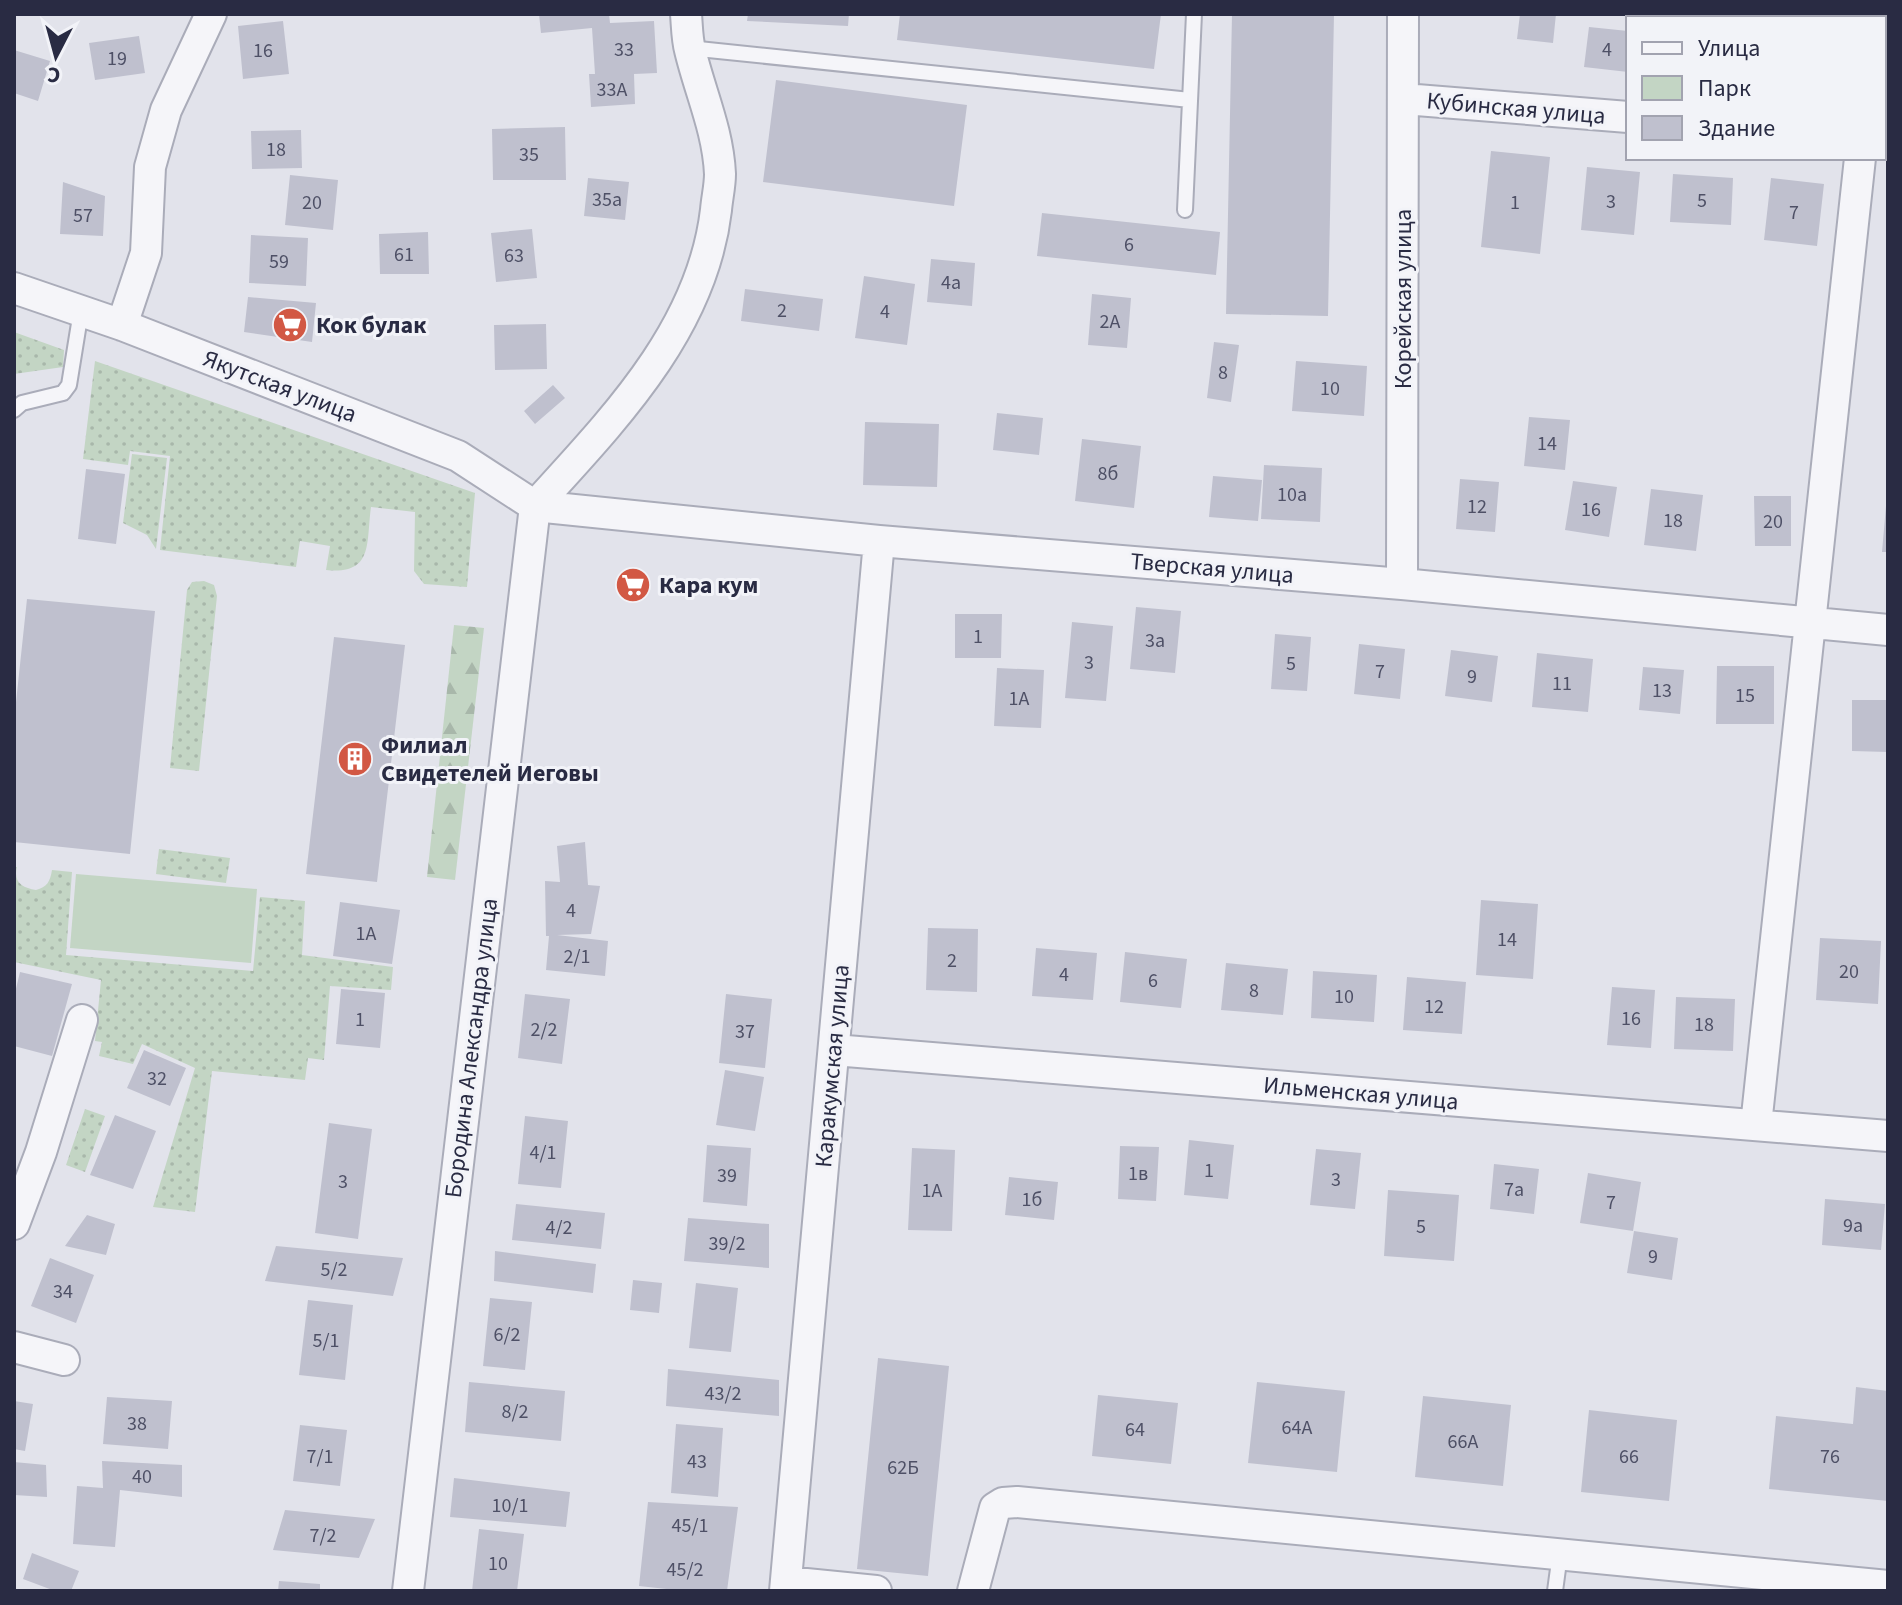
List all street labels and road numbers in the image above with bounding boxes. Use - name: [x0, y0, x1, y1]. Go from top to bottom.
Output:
- street label: Кубинская улица: [1425, 83, 1607, 134]
- street label: Корейская улица: [1386, 209, 1421, 389]
- street label: Якутская улица: [198, 341, 362, 432]
- street label: Тверская улица: [1129, 544, 1295, 593]
- street label: Бородина Александра улица: [436, 896, 507, 1200]
- street label: Каракумская улица: [806, 963, 859, 1169]
- street label: Ильменская улица: [1262, 1068, 1460, 1119]

